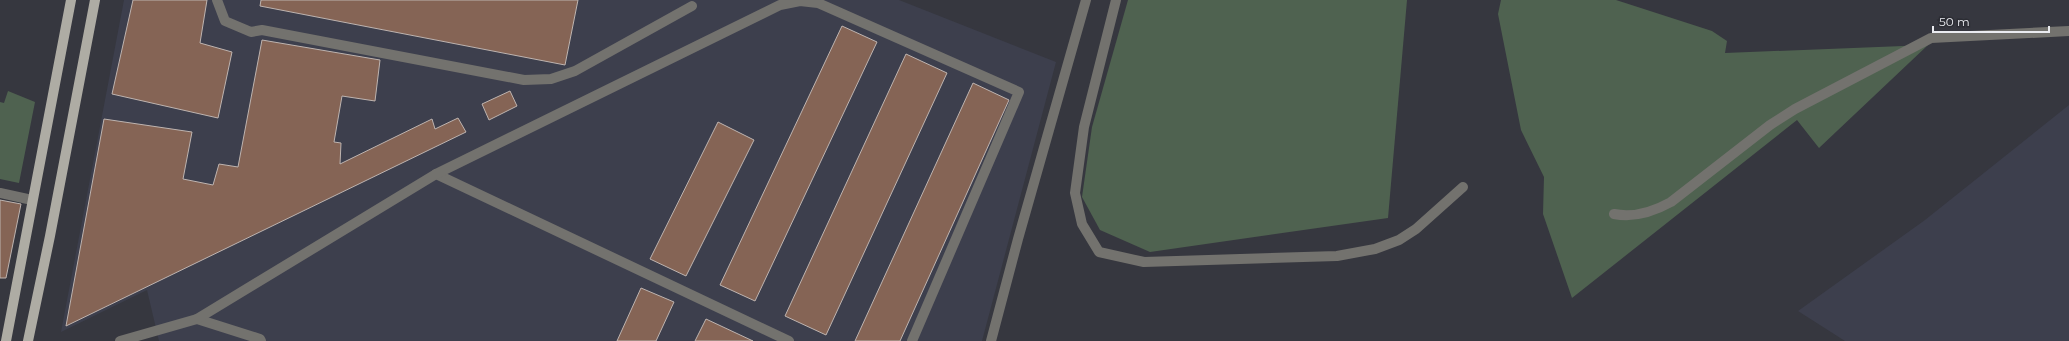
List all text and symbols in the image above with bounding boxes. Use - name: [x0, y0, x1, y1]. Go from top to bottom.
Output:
- scale bar: [1933, 8, 2049, 34]
- text: 50 m: [1939, 14, 1970, 29]

